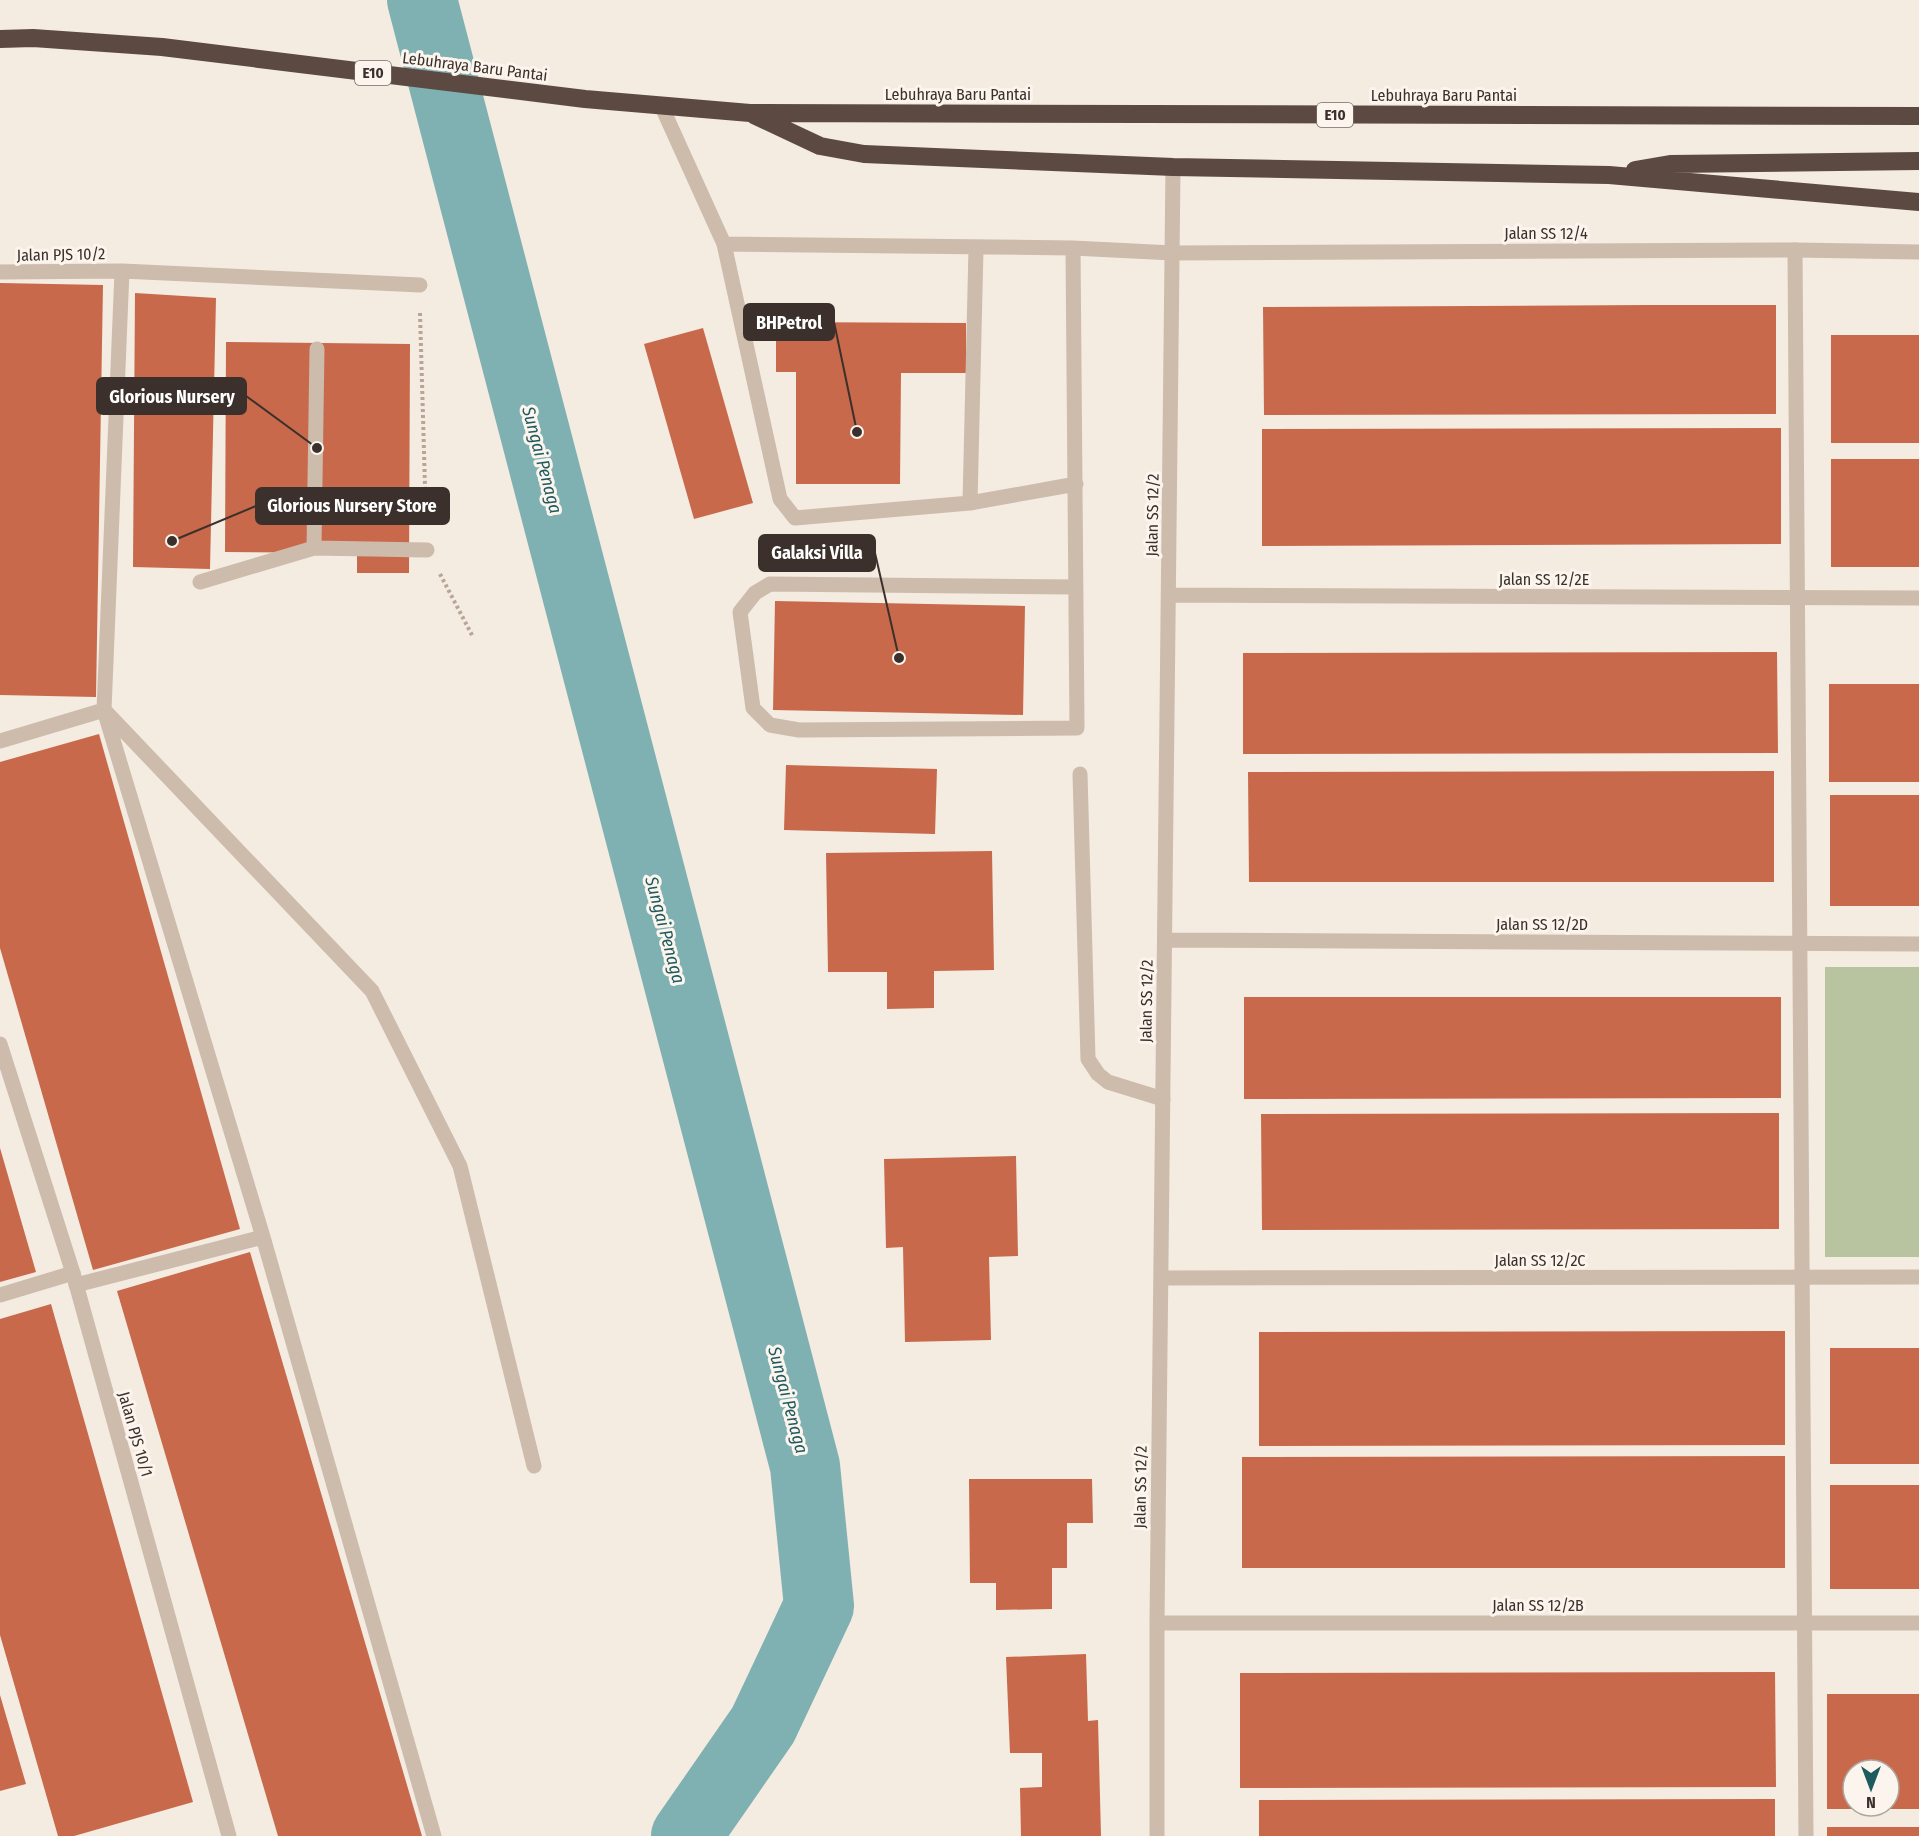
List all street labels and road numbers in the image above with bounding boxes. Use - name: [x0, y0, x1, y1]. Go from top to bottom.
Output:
- street label: Lebuhraya Baru Pantai: [401, 48, 549, 85]
- road number: E10: [355, 61, 391, 85]
- street label: Lebuhraya Baru Pantai: [885, 85, 1031, 104]
- street label: Lebuhraya Baru Pantai: [1371, 86, 1517, 105]
- road number: E10: [1317, 103, 1353, 127]
- street label: Jalan SS 12/4: [1504, 224, 1588, 243]
- street label: Jalan PJS 10/2: [17, 244, 106, 265]
- street label: Jalan SS 12/2: [1142, 473, 1163, 557]
- street label: Jalan SS 12/2E: [1499, 570, 1589, 589]
- street label: Jalan SS 12/2D: [1496, 915, 1588, 934]
- street label: Jalan SS 12/2: [1136, 959, 1157, 1043]
- street label: Jalan SS 12/2C: [1495, 1251, 1585, 1270]
- street label: Jalan PJS 10/1: [114, 1389, 157, 1479]
- street label: Jalan SS 12/2: [1130, 1445, 1151, 1529]
- street label: Jalan SS 12/2B: [1492, 1596, 1584, 1615]

